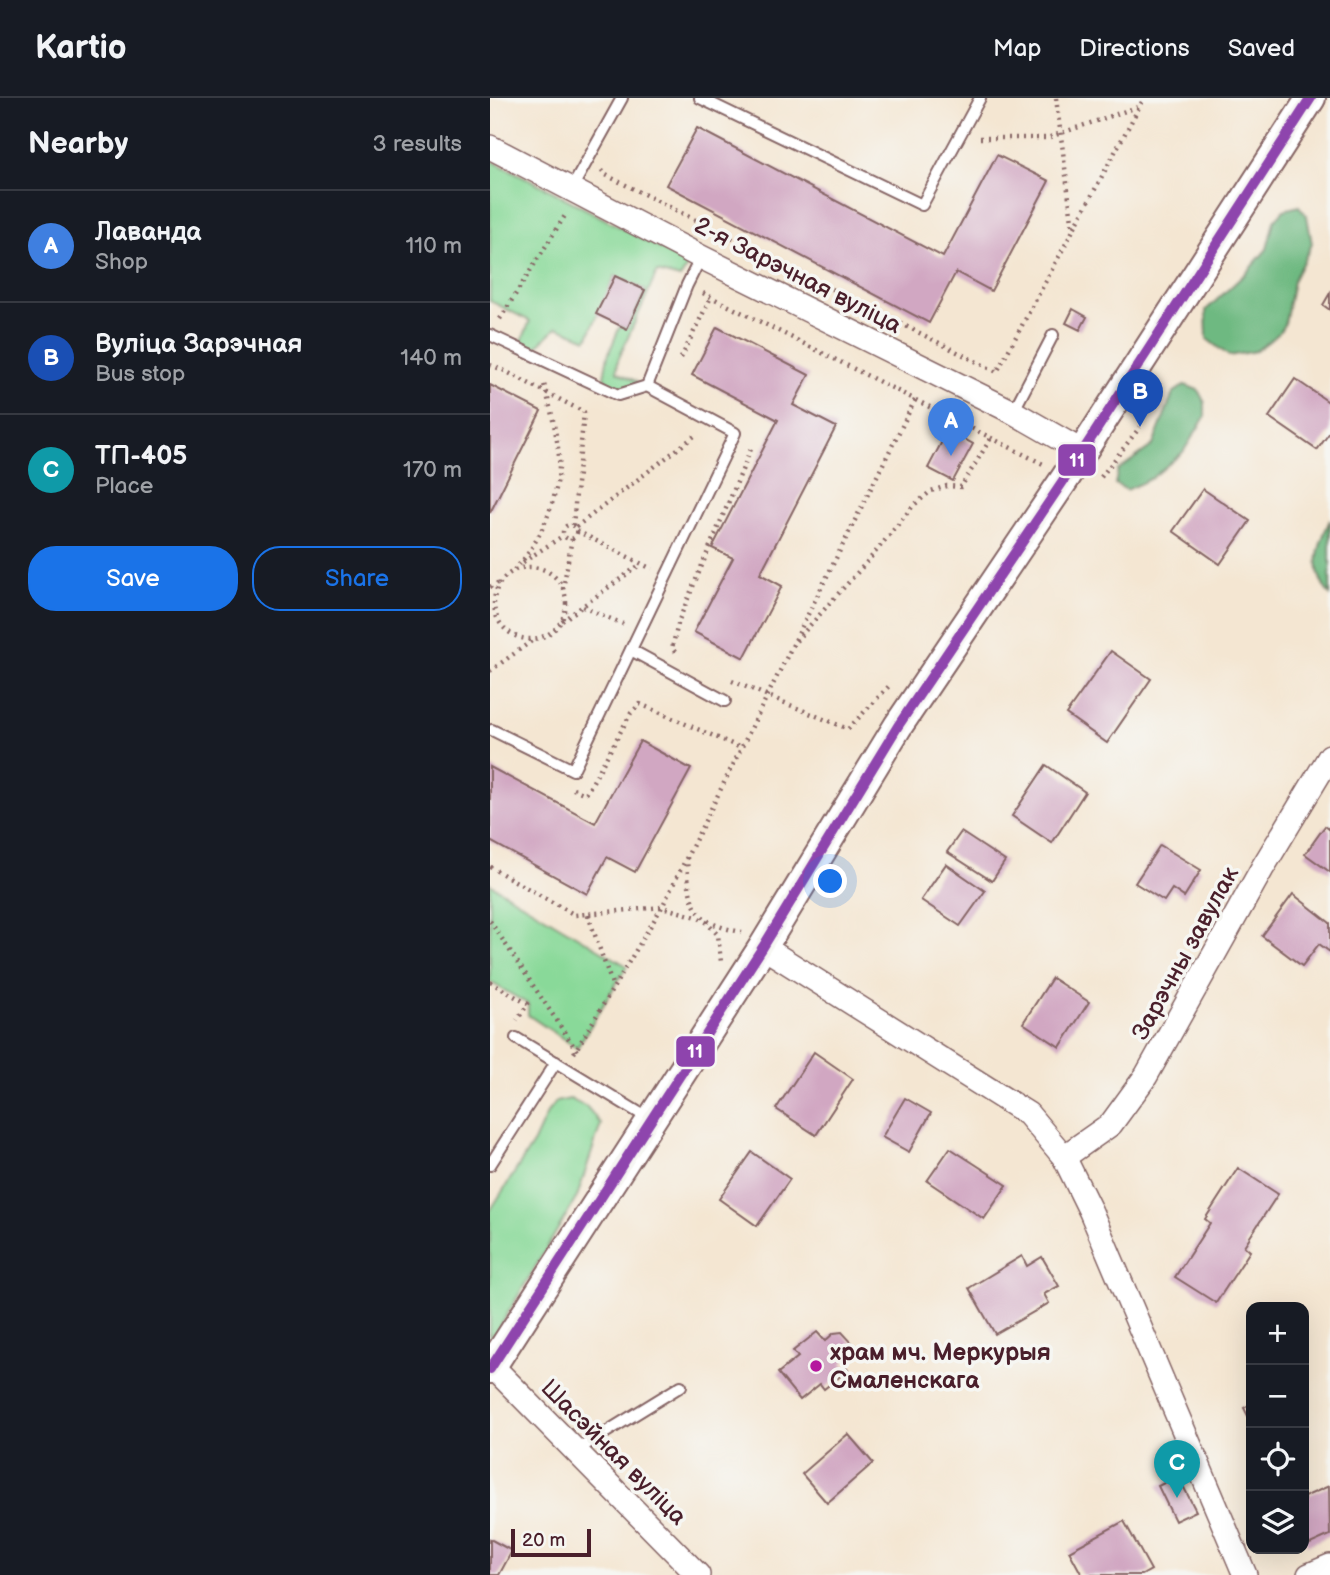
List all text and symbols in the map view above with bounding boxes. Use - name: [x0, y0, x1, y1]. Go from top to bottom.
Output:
- text: Kartio: [35, 28, 127, 68]
- text: Map: [993, 34, 1041, 63]
- text: Directions: [1079, 34, 1190, 63]
- text: Saved: [1228, 34, 1295, 63]
- text: Nearby: [28, 126, 128, 162]
- text: 3 results: [373, 130, 462, 158]
- street label: 2-я Зарэчная вуліца: [689, 211, 906, 340]
- text: Лаванда: [95, 217, 201, 248]
- text: A: [44, 232, 58, 260]
- text: 110 m: [405, 232, 462, 260]
- text: Shop: [95, 248, 148, 276]
- text: Вуліца Зарэчная: [95, 329, 302, 360]
- text: B: [43, 344, 59, 372]
- text: 140 m: [400, 344, 462, 372]
- text: Bus stop: [95, 360, 185, 388]
- pin: B: [1117, 369, 1163, 427]
- pin: A: [928, 398, 974, 456]
- text: ТП-405: [95, 441, 187, 472]
- line badge: 11: [1057, 443, 1097, 477]
- text: 11: [1069, 450, 1085, 473]
- text: C: [43, 456, 59, 484]
- text: 170 m: [403, 456, 462, 484]
- text: Place: [95, 472, 153, 500]
- button: Save: [28, 546, 238, 611]
- button: Share: [252, 546, 462, 611]
- street label: Зарэчны завулак: [1126, 861, 1245, 1045]
- your location: [813, 864, 847, 898]
- line badge: 11: [675, 1035, 716, 1068]
- text: 11: [687, 1041, 703, 1064]
- map controls: [1246, 1302, 1309, 1554]
- button: +: [1246, 1302, 1309, 1365]
- place label: храм мч. Меркурыя Смаленскага: [830, 1338, 1051, 1395]
- marker: храм мч. Меркурыя Смаленскага: [808, 1358, 824, 1374]
- button: −: [1246, 1365, 1309, 1428]
- street label: Шасэйная вуліца: [535, 1373, 693, 1531]
- button: locate: [1246, 1428, 1309, 1491]
- pin: C: [1154, 1440, 1200, 1498]
- button: layers: [1246, 1491, 1309, 1554]
- scale bar: [511, 1526, 592, 1558]
- text: 20 m: [522, 1529, 565, 1552]

